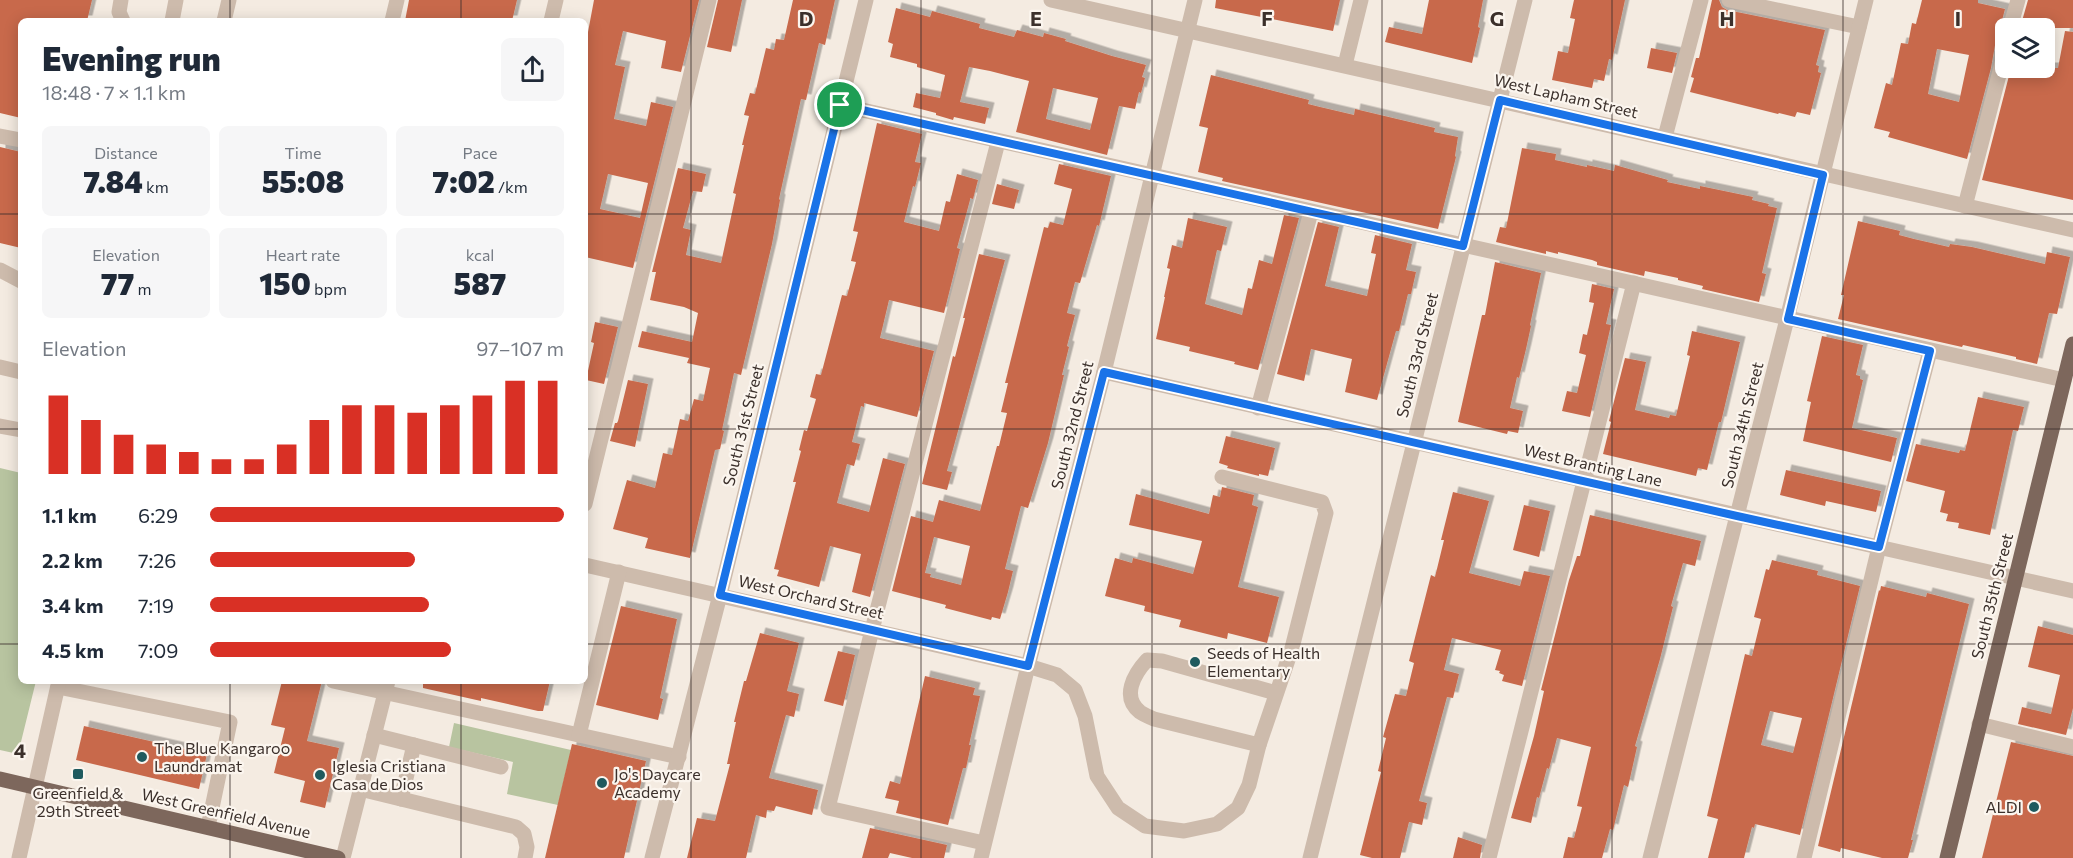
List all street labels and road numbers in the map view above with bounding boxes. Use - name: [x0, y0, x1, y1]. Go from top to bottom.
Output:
- street label: West Lapham Street: [1492, 70, 1640, 121]
- street label: South 33rd Street: [1392, 290, 1441, 420]
- street label: South 32nd Street: [1046, 358, 1097, 491]
- street label: South 34th Street: [1717, 359, 1766, 490]
- street label: South 31st Street: [718, 362, 767, 488]
- street label: West Branting Lane: [1522, 439, 1664, 490]
- street label: South 35th Street: [1967, 531, 2016, 661]
- street label: West Orchard Street: [736, 571, 886, 623]
- street label: West Greenfield Avenue: [140, 784, 313, 841]

